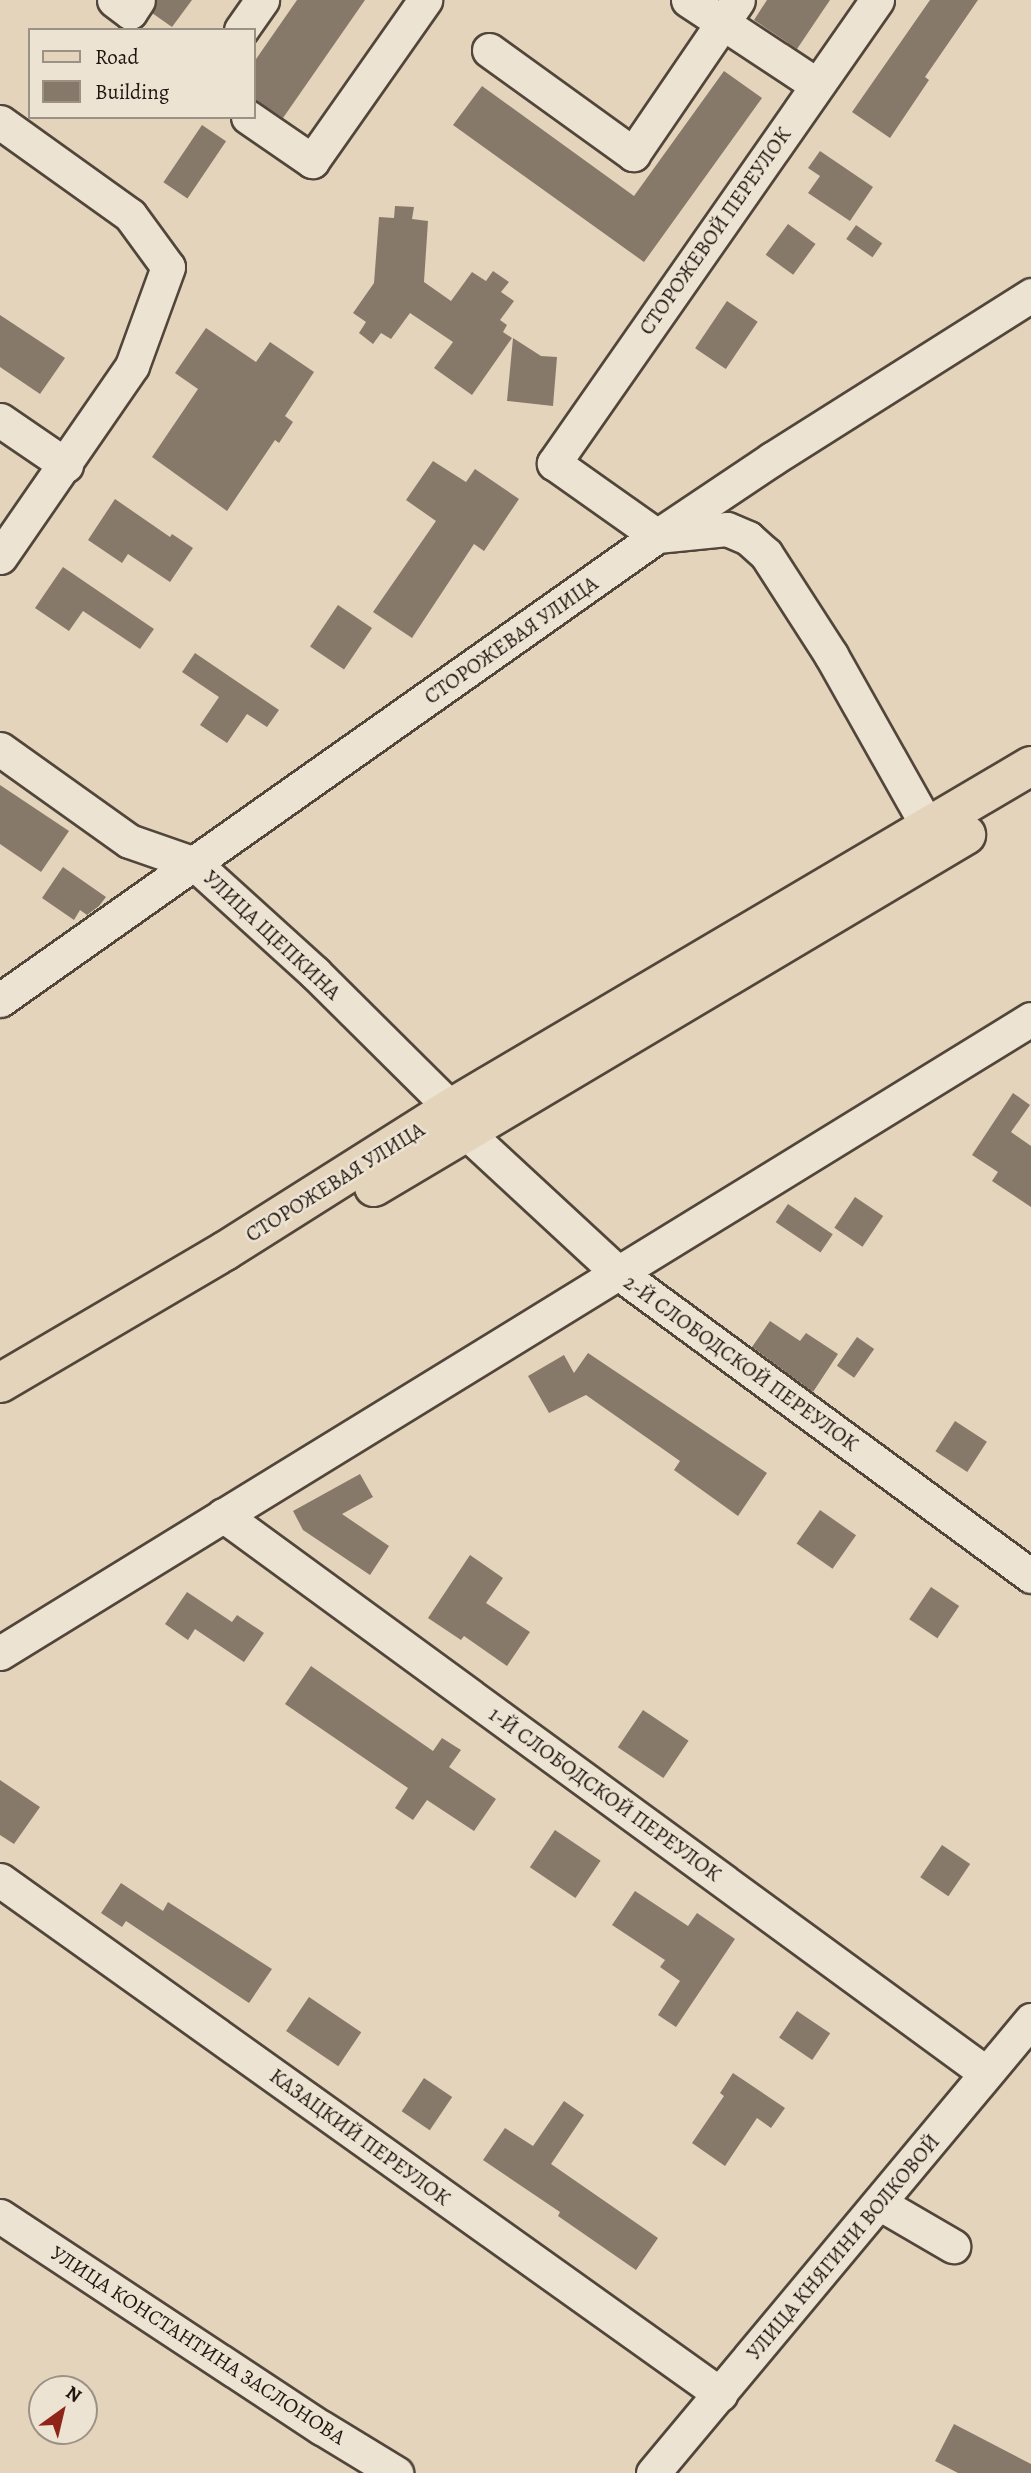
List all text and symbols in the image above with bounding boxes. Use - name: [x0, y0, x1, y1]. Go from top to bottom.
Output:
- legend: [28, 28, 256, 119]
- text: Road: [95, 43, 139, 71]
- text: Building: [95, 78, 169, 106]
- street label: СТОРОЖЕВОЙ ПЕРЕУЛОК: [634, 122, 796, 340]
- street label: СТОРОЖЕВАЯ УЛИЦА: [419, 571, 603, 709]
- street label: УЛИЦА ЩЕПКИНА: [198, 865, 346, 1005]
- street label: СТОРОЖЕВАЯ УЛИЦА: [241, 1117, 429, 1247]
- street label: 2-Й СЛОБОДСКОЙ ПЕРЕУЛОК: [619, 1270, 863, 1456]
- street label: 1-Й СЛОБОДСКОЙ ПЕРЕУЛОК: [484, 1701, 726, 1887]
- street label: КАЗАЦКИЙ ПЕРЕУЛОК: [265, 2063, 455, 2211]
- street label: УЛИЦА КНЯГИНИ ВОЛКОВОЙ: [741, 2129, 945, 2365]
- street label: УЛИЦА КОНСТАНТИНА ЗАСЛОНОВА: [46, 2240, 350, 2450]
- north arrow: [28, 2375, 98, 2445]
- text: N: [61, 2380, 87, 2409]

